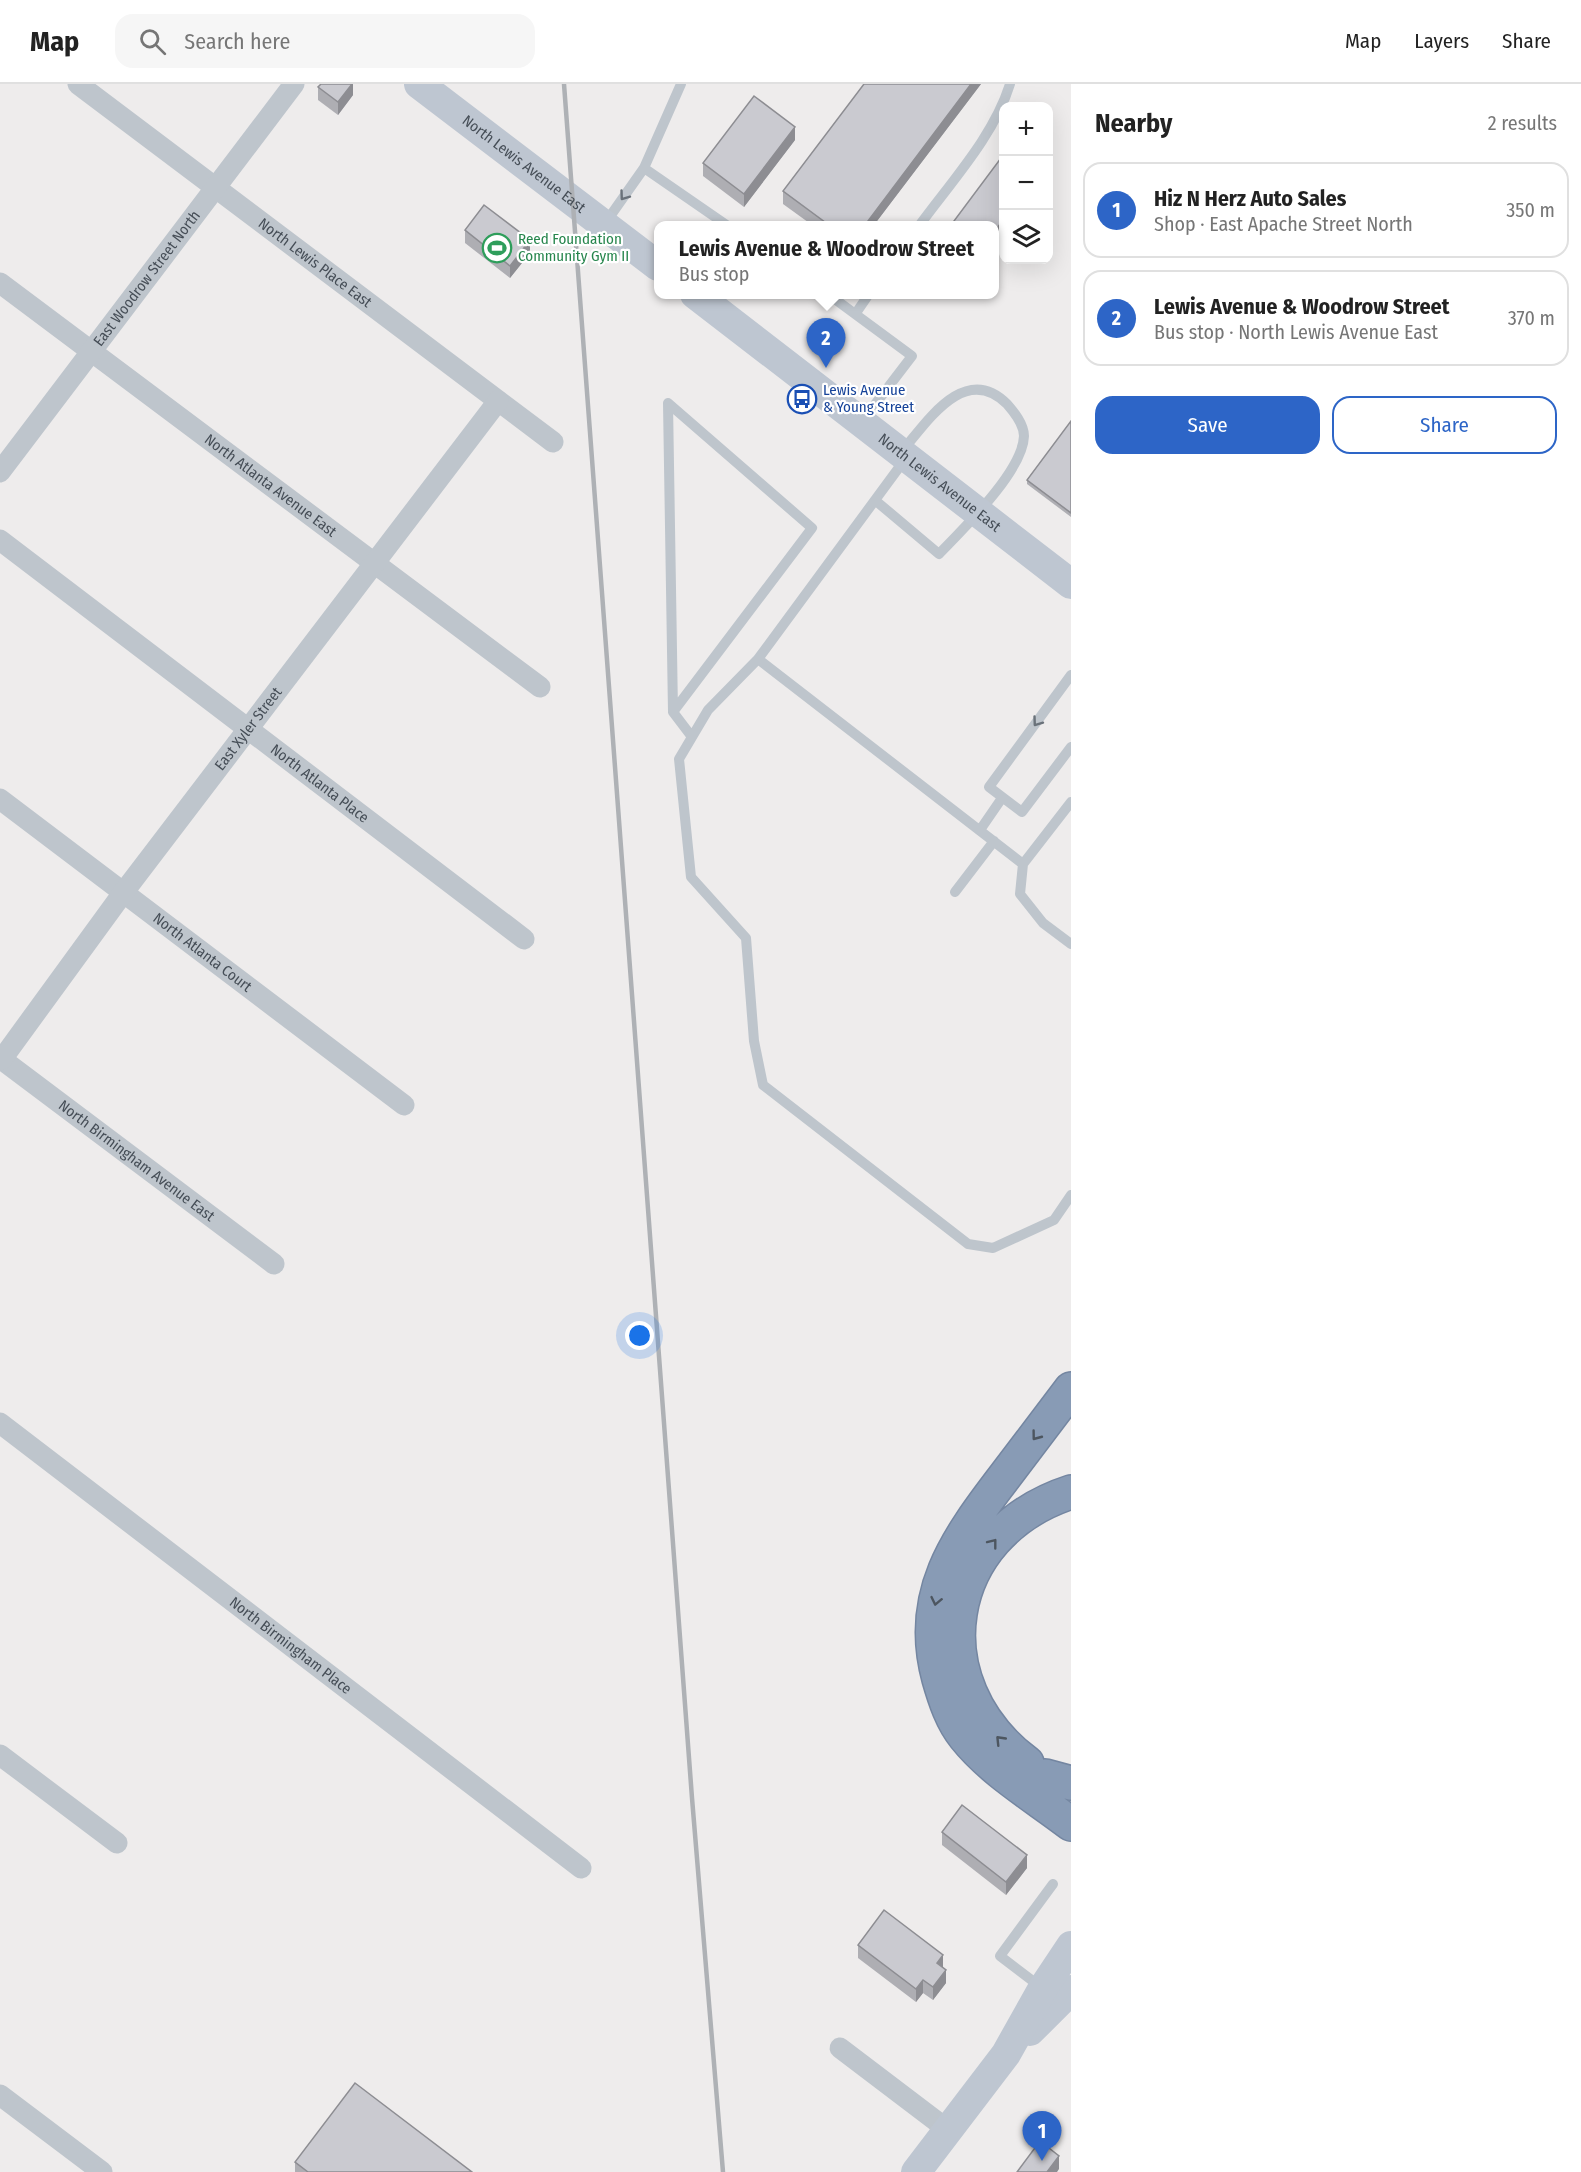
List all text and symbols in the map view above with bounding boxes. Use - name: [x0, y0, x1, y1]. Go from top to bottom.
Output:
- search box: [115, 14, 535, 68]
- text: Map: [30, 25, 79, 58]
- icon: search: [136, 25, 169, 58]
- text: Search here: [184, 28, 290, 55]
- text: Map: [1345, 28, 1381, 54]
- text: Layers: [1414, 28, 1469, 54]
- text: Share: [1502, 28, 1551, 54]
- map controls: [999, 102, 1053, 264]
- button: +: [999, 102, 1053, 156]
- text: Nearby: [1095, 108, 1172, 139]
- street label: North Lewis Avenue East: [459, 111, 589, 217]
- text: 2 results: [1488, 111, 1557, 135]
- button: −: [999, 156, 1053, 210]
- text: Hiz N Herz Auto Sales: [1154, 185, 1346, 212]
- one-way arrow: [620, 190, 631, 201]
- text: 1: [1112, 198, 1121, 222]
- text: 350 m: [1506, 198, 1555, 222]
- street label: East Woodrow Street North: [90, 207, 204, 350]
- button: layers: [999, 210, 1053, 264]
- text: Shop · East Apache Street North: [1154, 212, 1413, 236]
- street label: North Lewis Place East: [255, 214, 376, 311]
- popup: [654, 221, 999, 299]
- place label: Reed Foundation Community Gym II: [518, 230, 629, 265]
- sports icon: Reed Foundation Community Gym II: [481, 232, 513, 264]
- text: Lewis Avenue & Woodrow Street: [679, 235, 974, 262]
- text: Bus stop: [679, 262, 749, 286]
- text: Lewis Avenue & Woodrow Street: [1154, 293, 1449, 320]
- text: 2: [1112, 306, 1121, 330]
- text: 370 m: [1508, 306, 1555, 330]
- pin: 2: [806, 318, 846, 368]
- text: Bus stop · North Lewis Avenue East: [1154, 320, 1438, 344]
- place label: Lewis Avenue & Young Street: [823, 381, 914, 416]
- bus stop icon: Lewis Avenue & Young Street: [786, 383, 818, 415]
- button: Save: [1095, 396, 1320, 454]
- button: Share: [1332, 396, 1557, 454]
- street label: North Atlanta Avenue East: [201, 430, 340, 541]
- street label: North Lewis Avenue East: [875, 430, 1005, 536]
- street label: East Xyler Street: [211, 683, 286, 774]
- one-way arrow: [1033, 716, 1044, 727]
- street label: North Atlanta Place: [267, 740, 372, 827]
- street label: North Atlanta Court: [149, 909, 256, 996]
- street label: North Birmingham Avenue East: [55, 1096, 218, 1225]
- your location: [625, 1321, 654, 1350]
- one-way arrow: [1032, 1429, 1043, 1440]
- one-way arrow: [985, 1539, 996, 1550]
- street label: North Birmingham Place: [226, 1593, 355, 1698]
- one-way arrow: [930, 1596, 943, 1606]
- one-way arrow: [996, 1736, 1007, 1746]
- pin: 1: [1022, 2112, 1062, 2161]

